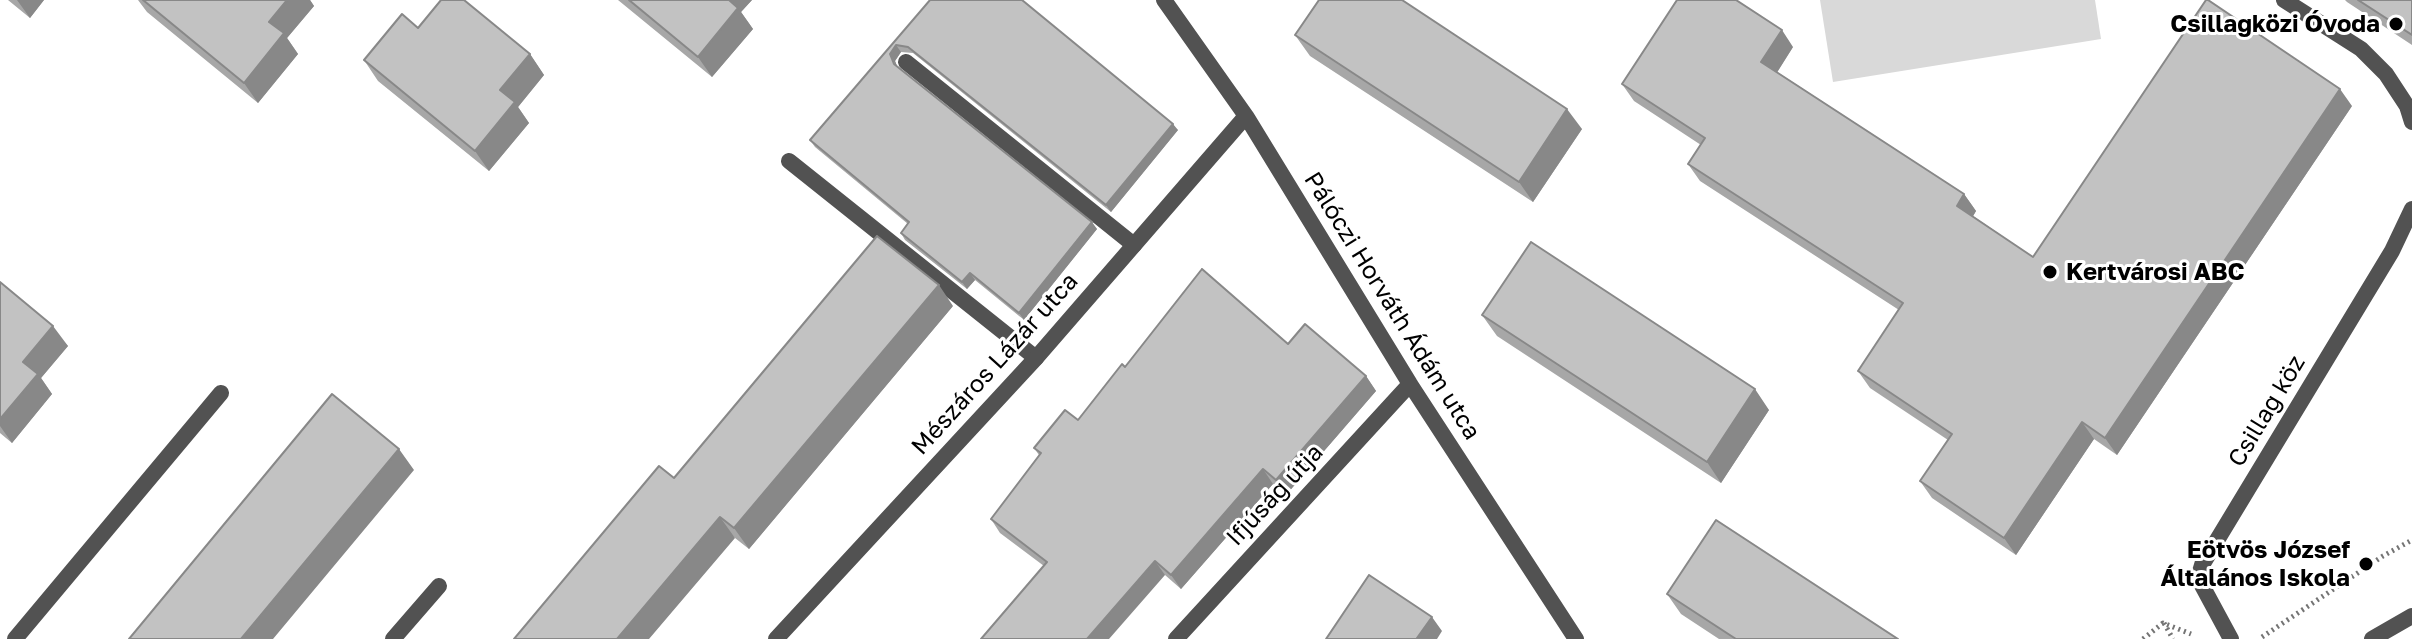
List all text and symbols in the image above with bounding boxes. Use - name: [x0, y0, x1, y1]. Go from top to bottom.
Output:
- place label: Csillagközi Óvoda: [2170, 10, 2380, 38]
- marker: Csillagközi Óvoda: [2387, 15, 2405, 33]
- street label: Pálóczi Horváth Ádám utca: [1298, 167, 1486, 445]
- place label: Kertvárosi ABC: [2066, 258, 2245, 286]
- marker: Kertvárosi ABC: [2041, 263, 2059, 281]
- street label: Mészáros Lázár utca: [906, 267, 1084, 461]
- street label: Csillag köz: [2222, 350, 2312, 472]
- street label: Ifjúság útja: [1221, 438, 1329, 552]
- place label: Eötvös József Általános Iskola: [2160, 536, 2350, 592]
- marker: Eötvös József Általános Iskola: [2357, 555, 2375, 573]

